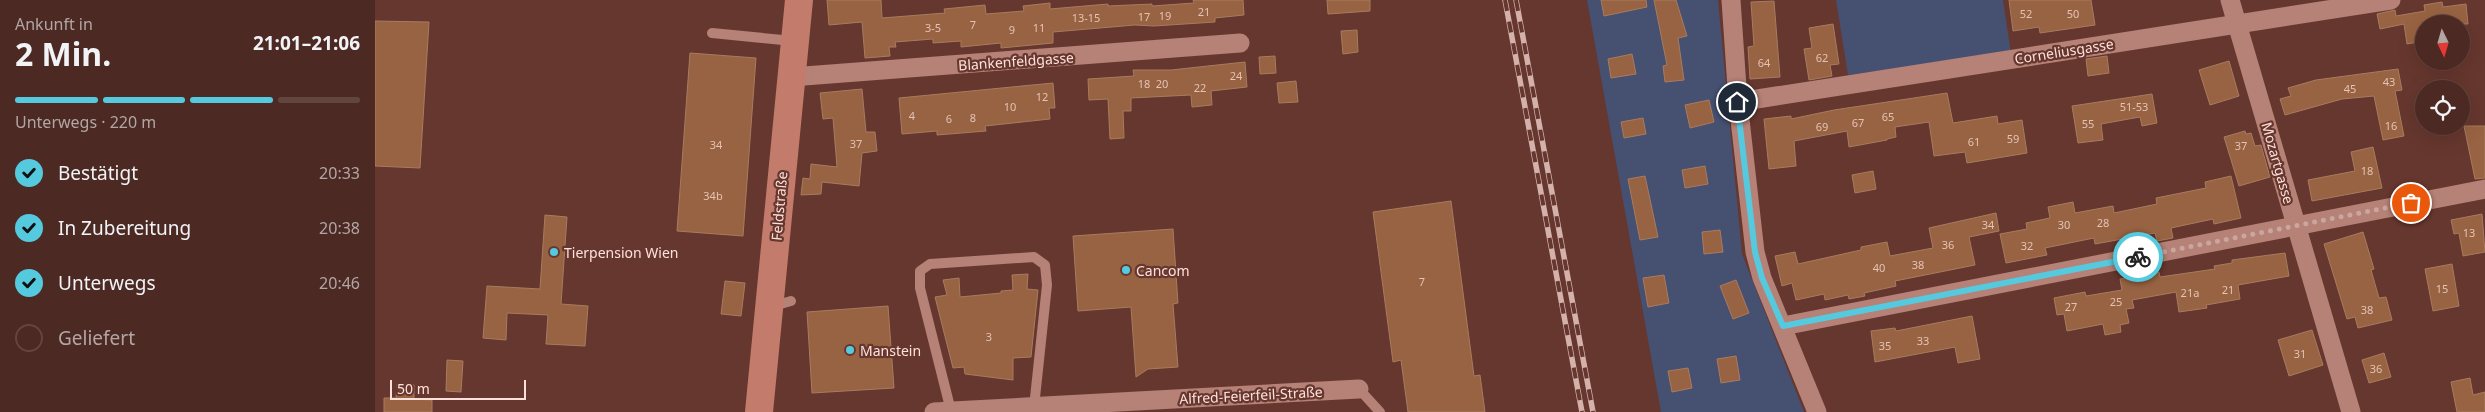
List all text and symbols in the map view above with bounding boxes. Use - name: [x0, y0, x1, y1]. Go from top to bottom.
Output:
- house number: 21: [1198, 4, 1210, 19]
- house number: 52: [2020, 6, 2032, 21]
- house number: 50: [2067, 6, 2079, 21]
- house number: 19: [1159, 8, 1171, 23]
- house number: 17: [1138, 9, 1150, 24]
- house number: 13-15: [1072, 10, 1100, 25]
- text: Ankunft in: [15, 13, 93, 35]
- north arrow: [2415, 15, 2470, 70]
- map controls: [2415, 15, 2470, 135]
- house number: 7: [970, 17, 976, 32]
- house number: 3-5: [925, 20, 941, 35]
- house number: 11: [1033, 20, 1045, 35]
- house number: 9: [1009, 22, 1015, 37]
- text: 21:01–21:06: [253, 30, 360, 56]
- text: 2 Min.: [15, 32, 111, 75]
- street label: Corneliusgasse: [2013, 34, 2115, 68]
- street label: Blankenfeldgasse: [958, 47, 1075, 75]
- house number: 62: [1816, 50, 1828, 65]
- house number: 64: [1758, 55, 1771, 70]
- house number: 24: [1230, 68, 1243, 83]
- house number: 43: [2383, 74, 2395, 89]
- house number: 18: [1138, 76, 1150, 91]
- house number: 20: [1156, 76, 1168, 91]
- house number: 22: [1194, 80, 1206, 95]
- button: locate: [2415, 80, 2470, 135]
- pin: [1716, 81, 1758, 123]
- house number: 45: [2344, 81, 2356, 96]
- icon: home: [1723, 88, 1751, 116]
- house number: 12: [1036, 89, 1048, 104]
- house number: 10: [1004, 99, 1016, 114]
- house number: 51-53: [2120, 99, 2148, 114]
- house number: 4: [909, 108, 916, 123]
- house number: 65: [1882, 109, 1894, 124]
- house number: 8: [970, 110, 976, 125]
- text: Unterwegs · 220 m: [15, 111, 156, 133]
- house number: 6: [946, 111, 952, 126]
- house number: 67: [1852, 115, 1864, 130]
- house number: 55: [2082, 116, 2094, 131]
- house number: 16: [2385, 118, 2397, 133]
- house number: 69: [1816, 119, 1828, 134]
- street label: Mozartgasse: [2257, 120, 2299, 206]
- house number: 59: [2007, 131, 2019, 146]
- house number: 61: [1968, 134, 1980, 149]
- house number: 37: [850, 136, 862, 151]
- house number: 34: [710, 137, 723, 152]
- house number: 37: [2235, 138, 2247, 153]
- icon: check: [15, 159, 43, 187]
- text: Bestätigt: [58, 160, 138, 186]
- text: 20:33: [319, 162, 360, 184]
- house number: 18: [2361, 163, 2373, 178]
- street label: Feldstraße: [767, 171, 791, 241]
- pin: [2390, 182, 2432, 224]
- house number: 34b: [703, 188, 723, 203]
- icon: bag: [2397, 189, 2425, 217]
- icon: check: [15, 214, 43, 242]
- text: In Zubereitung: [58, 215, 191, 241]
- house number: 28: [2097, 215, 2109, 230]
- text: 20:38: [319, 217, 360, 239]
- house number: 34: [1982, 217, 1995, 232]
- house number: 30: [2058, 217, 2070, 232]
- house number: 13: [2463, 225, 2475, 240]
- courier: [2113, 232, 2163, 282]
- house number: 36: [1942, 237, 1954, 252]
- house number: 32: [2021, 238, 2033, 253]
- place label: Tierpension Wien: [564, 243, 679, 262]
- icon: bike: [2124, 243, 2152, 271]
- marker: Tierpension Wien: [548, 246, 560, 258]
- house number: 38: [1912, 257, 1924, 272]
- house number: 40: [1873, 260, 1885, 275]
- place label: Cancom: [1136, 261, 1190, 280]
- marker: Cancom: [1120, 264, 1132, 276]
- icon: check: [15, 269, 43, 297]
- text: Unterwegs: [58, 270, 156, 296]
- text: 20:46: [319, 272, 360, 294]
- house number: 7: [1419, 274, 1425, 289]
- house number: 15: [2436, 281, 2448, 296]
- house number: 21: [2222, 282, 2234, 297]
- house number: 21a: [2181, 285, 2199, 300]
- house number: 25: [2110, 294, 2122, 309]
- house number: 27: [2065, 299, 2077, 314]
- house number: 38: [2361, 302, 2373, 317]
- text: Geliefert: [58, 325, 135, 351]
- house number: 3: [986, 329, 992, 344]
- house number: 33: [1917, 333, 1929, 348]
- house number: 35: [1879, 338, 1891, 353]
- place label: Manstein: [860, 341, 921, 360]
- marker: Manstein: [844, 344, 856, 356]
- house number: 31: [2294, 346, 2306, 361]
- house number: 36: [2370, 361, 2382, 376]
- scale bar: [390, 377, 526, 400]
- text: 50 m: [397, 379, 430, 398]
- street label: Alfred-Feierfeil-Straße: [1179, 382, 1323, 408]

